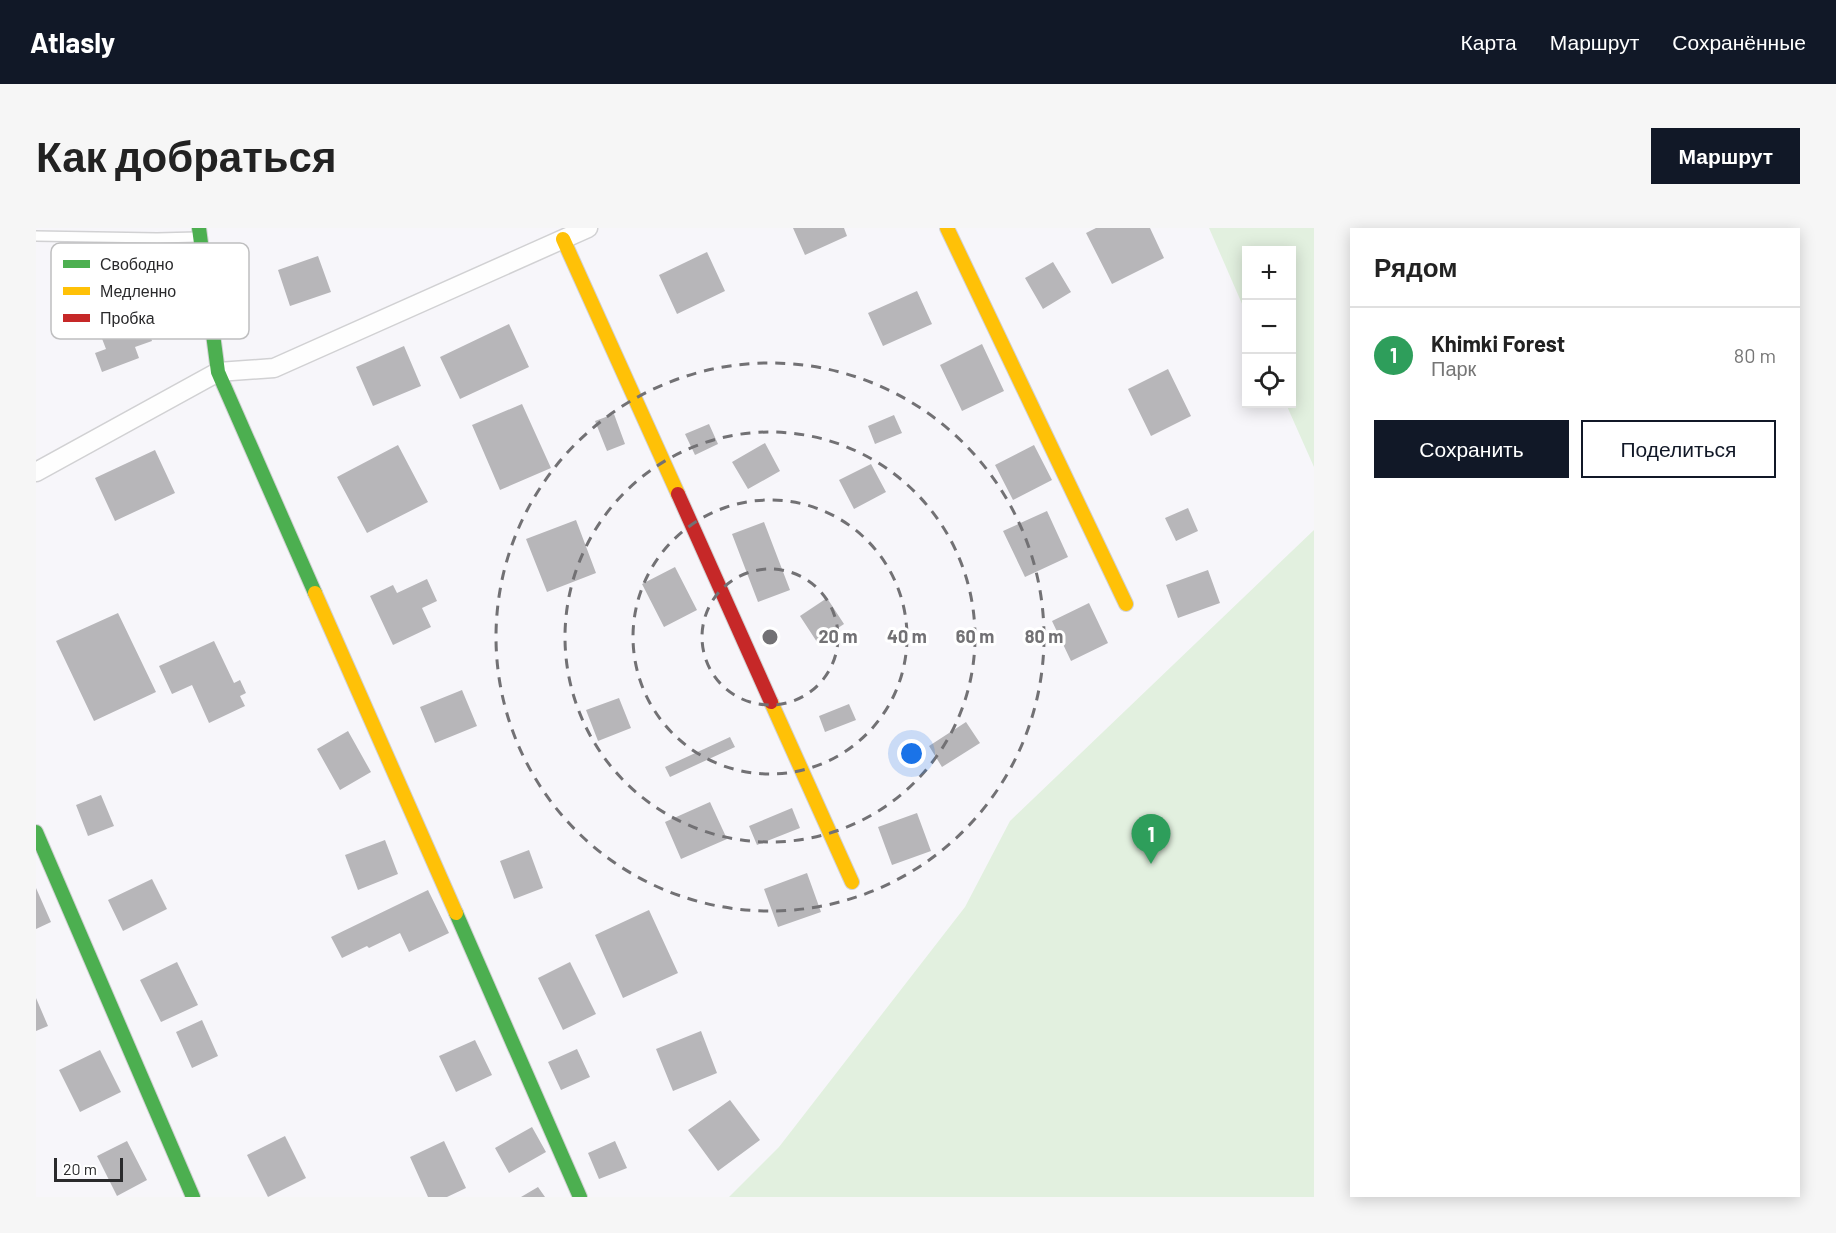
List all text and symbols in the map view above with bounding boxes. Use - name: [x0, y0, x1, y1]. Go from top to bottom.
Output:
- text: Atlasly: [30, 25, 115, 59]
- text: Карта: [1461, 29, 1517, 54]
- text: Маршрут: [1550, 29, 1639, 54]
- text: Сохранённые: [1672, 29, 1806, 54]
- button: Маршрут: [1651, 128, 1800, 184]
- text: Как добраться: [36, 130, 336, 180]
- legend: [51, 243, 249, 339]
- map controls: [1242, 246, 1296, 408]
- button: +: [1242, 246, 1296, 300]
- text: Рядом: [1374, 251, 1457, 282]
- text: Свободно: [100, 254, 174, 273]
- text: Медленно: [100, 281, 176, 300]
- button: −: [1242, 300, 1296, 354]
- text: Пробка: [100, 308, 155, 327]
- text: Khimki Forest: [1431, 330, 1565, 356]
- text: 1: [1390, 343, 1397, 367]
- text: 80 m: [1734, 343, 1776, 367]
- button: locate: [1242, 354, 1296, 408]
- text: Парк: [1431, 356, 1476, 380]
- button: Сохранить: [1374, 420, 1569, 478]
- button: Поделиться: [1581, 420, 1776, 478]
- text: 20 m: [819, 625, 857, 647]
- text: 40 m: [887, 625, 927, 647]
- text: 60 m: [956, 625, 994, 647]
- text: 80 m: [1025, 625, 1063, 647]
- centre of rings: [760, 627, 780, 647]
- your location: [897, 739, 926, 768]
- pin: 1: [1132, 814, 1170, 864]
- scale bar: [54, 1155, 123, 1182]
- text: 20 m: [63, 1159, 97, 1178]

